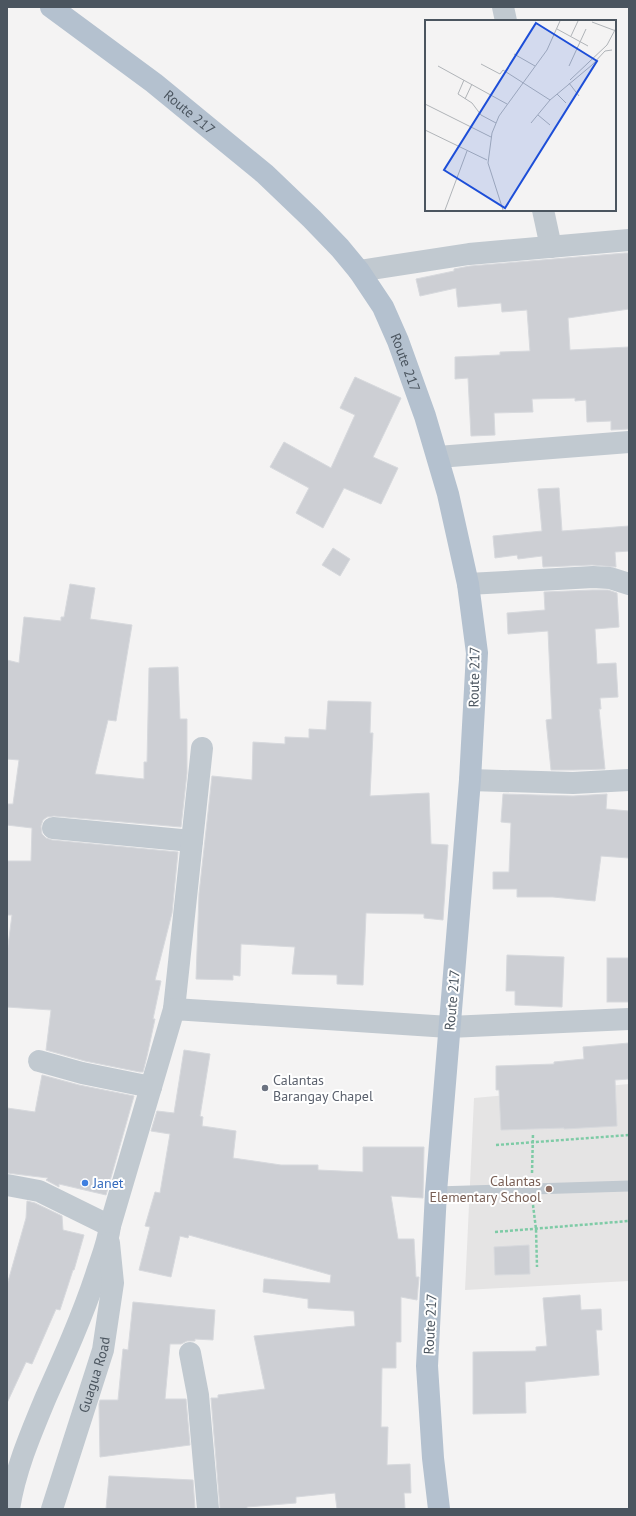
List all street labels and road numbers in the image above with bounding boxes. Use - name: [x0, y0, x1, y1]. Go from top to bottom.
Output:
- street label: Route 217: [160, 86, 219, 138]
- street label: Route 217: [387, 330, 425, 394]
- street label: Route 217: [464, 646, 484, 708]
- street label: Route 217: [440, 969, 464, 1031]
- street label: Route 217: [419, 1293, 441, 1355]
- street label: Guagua Road: [75, 1336, 114, 1415]

